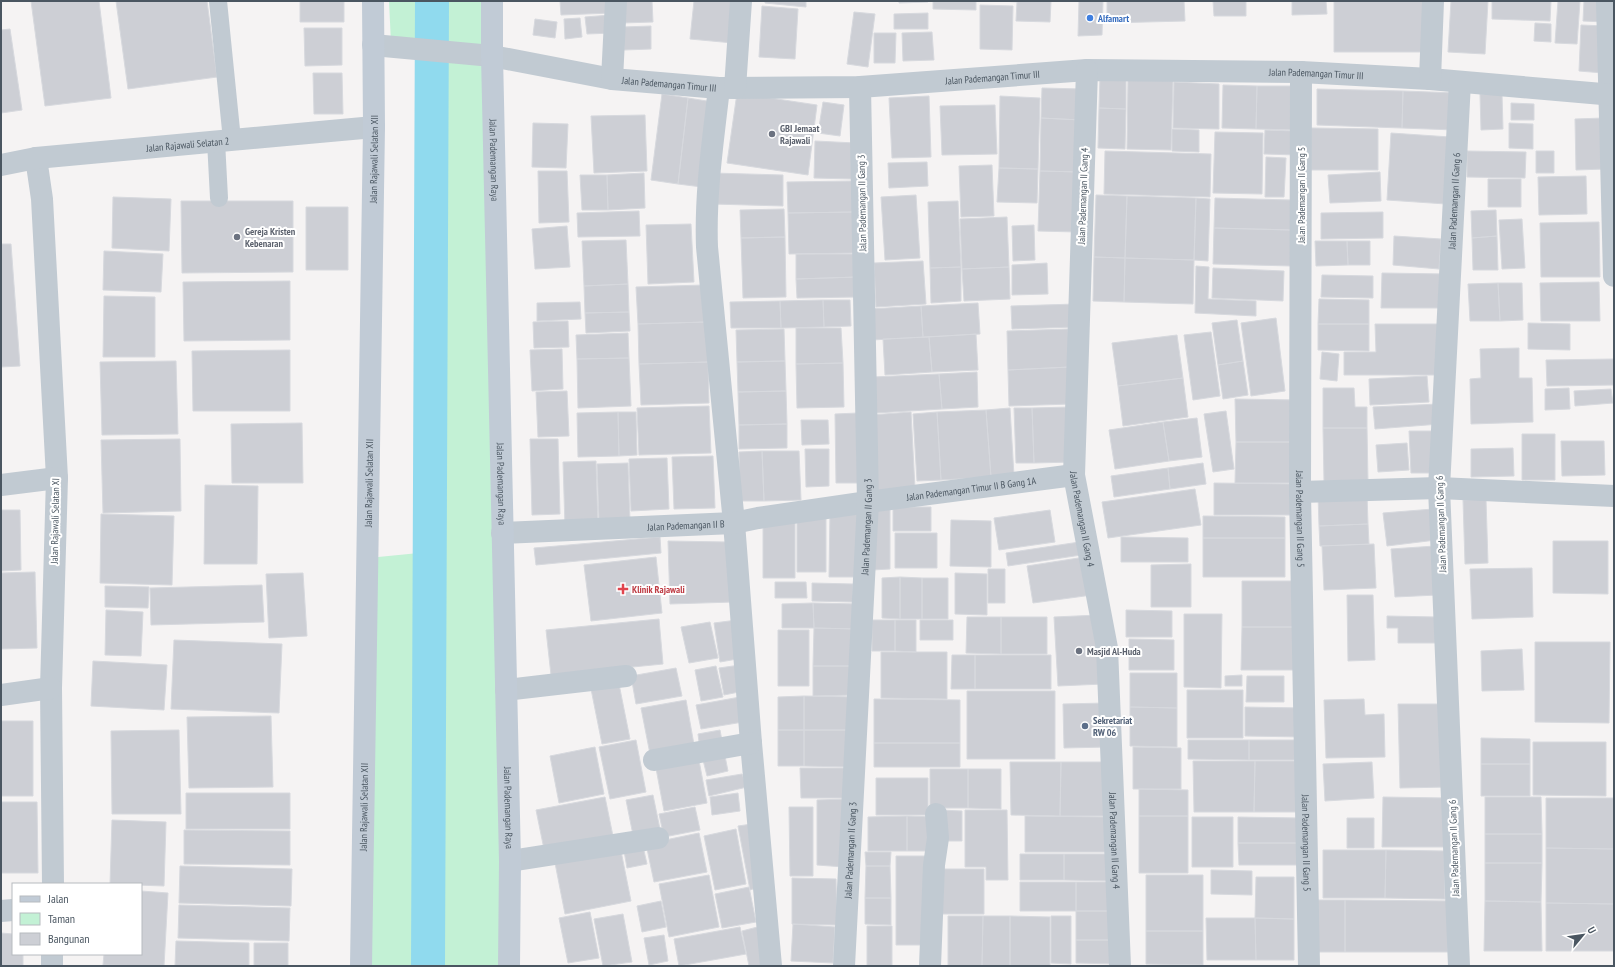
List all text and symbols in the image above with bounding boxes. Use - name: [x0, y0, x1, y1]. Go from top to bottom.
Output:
- place label: Alfamart: [1097, 12, 1129, 25]
- marker: Alfamart: [1085, 13, 1095, 23]
- street label: Jalan Pademangan Timur III: [1268, 65, 1364, 82]
- street label: Jalan Pademangan Timur III: [944, 67, 1040, 87]
- street label: Jalan Pademangan Timur III: [620, 73, 717, 94]
- street label: Jalan Rajawali Selatan XII: [366, 115, 381, 204]
- street label: Jalan Pademangan Raya: [487, 118, 502, 201]
- place label: GBI Jemaat Rajawali: [780, 122, 819, 147]
- marker: GBI Jemaat Rajawali: [767, 129, 777, 139]
- street label: Jalan Rajawali Selatan 2: [145, 134, 230, 154]
- street label: Jalan Pademangan II Gang 4: [1075, 147, 1091, 246]
- street label: Jalan Pademangan II Gang 5: [1295, 147, 1308, 244]
- street label: Jalan Pademangan II Gang 6: [1445, 152, 1463, 250]
- street label: Jalan Pademangan II Gang 3: [855, 155, 869, 252]
- place label: Gereja Kristen Kebenaran: [245, 225, 296, 250]
- marker: Gereja Kristen Kebenaran: [232, 232, 242, 242]
- street label: Jalan Rajawali Selatan XII: [361, 439, 376, 528]
- street label: Jalan Pademangan Raya: [494, 442, 509, 525]
- street label: Jalan Pademangan II Gang 4: [1067, 470, 1098, 568]
- street label: Jalan Pademangan II Gang 5: [1293, 470, 1308, 568]
- street label: Jalan Pademangan Timur II B Gang 1A: [905, 474, 1037, 504]
- street label: Jalan Pademangan II Gang 6: [1433, 475, 1449, 574]
- street label: Jalan Rajawali Selatan XI: [48, 478, 62, 565]
- street label: Jalan Pademangan II Gang 3: [858, 478, 875, 576]
- street label: Jalan Pademangan II B: [646, 517, 725, 533]
- marker: Klinik Rajawali: [617, 583, 629, 595]
- place label: Klinik Rajawali: [632, 583, 685, 596]
- place label: Masjid Al-Huda: [1087, 645, 1141, 658]
- marker: Masjid Al-Huda: [1074, 646, 1084, 656]
- place label: Sekretariat RW 06: [1093, 714, 1132, 739]
- marker: Sekretariat RW 06: [1080, 721, 1090, 731]
- street label: Jalan Rajawali Selatan XII: [356, 763, 371, 852]
- street label: Jalan Pademangan Raya: [501, 766, 516, 849]
- street label: Jalan Pademangan II Gang 4: [1106, 791, 1123, 890]
- street label: Jalan Pademangan II Gang 5: [1299, 793, 1314, 891]
- street label: Jalan Pademangan II Gang 6: [1446, 799, 1462, 898]
- street label: Jalan Pademangan II Gang 3: [841, 801, 859, 900]
- legend: [12, 883, 142, 955]
- text: Jalan: [47, 891, 69, 906]
- text: Taman: [48, 911, 75, 926]
- north arrow: [1563, 915, 1603, 955]
- text: U: [1584, 924, 1599, 936]
- text: Bangunan: [48, 931, 89, 946]

